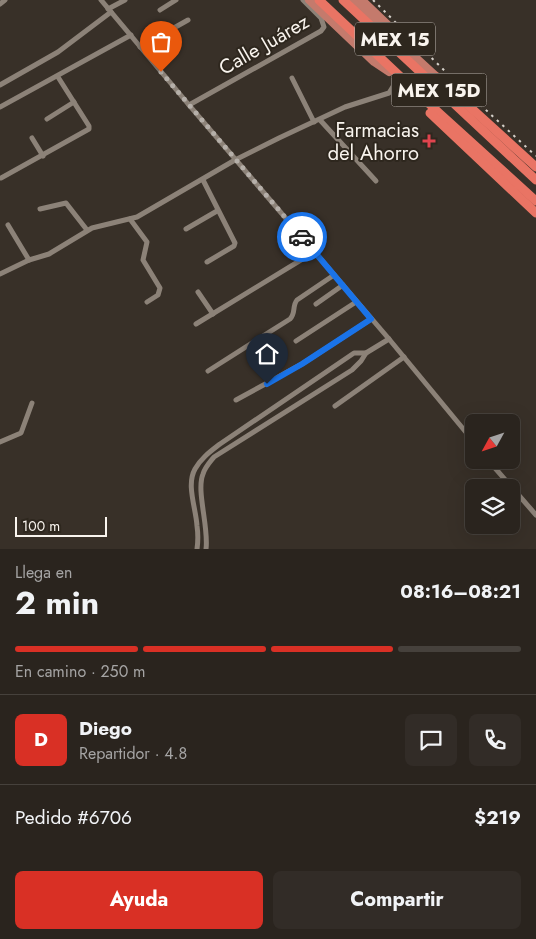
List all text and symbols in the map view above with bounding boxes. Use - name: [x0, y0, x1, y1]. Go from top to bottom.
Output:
- street label: Calle Juárez: [214, 8, 314, 82]
- pin: [140, 21, 182, 72]
- road number: MEX 15: [355, 22, 435, 56]
- icon: bag: [147, 28, 175, 56]
- road number: MEX 15D: [392, 74, 486, 106]
- place label: Farmacias del Ahorro: [328, 116, 419, 168]
- marker: Farmacias del Ahorro: [423, 135, 435, 147]
- courier: [277, 212, 327, 262]
- icon: car: [288, 223, 316, 251]
- pin: [246, 333, 288, 384]
- icon: home: [253, 340, 281, 368]
- north arrow: [465, 414, 520, 469]
- map controls: [465, 414, 520, 534]
- button: layers: [465, 479, 520, 534]
- scale bar: [15, 514, 108, 537]
- text: 100 m: [22, 516, 60, 536]
- text: Llega en: [15, 561, 72, 584]
- text: 08:16–08:21: [400, 578, 521, 605]
- text: 2 min: [15, 580, 99, 626]
- text: En camino · 250 m: [15, 660, 146, 683]
- button: chat: [405, 714, 457, 766]
- button: phone: [469, 714, 521, 766]
- text: Diego: [79, 715, 132, 742]
- text: D: [34, 726, 48, 753]
- text: Repartidor · 4.8: [79, 742, 187, 765]
- text: Pedido #6706: [15, 804, 132, 831]
- text: $219: [474, 804, 521, 831]
- button: Ayuda: [15, 871, 263, 929]
- button: Compartir: [273, 871, 521, 929]

